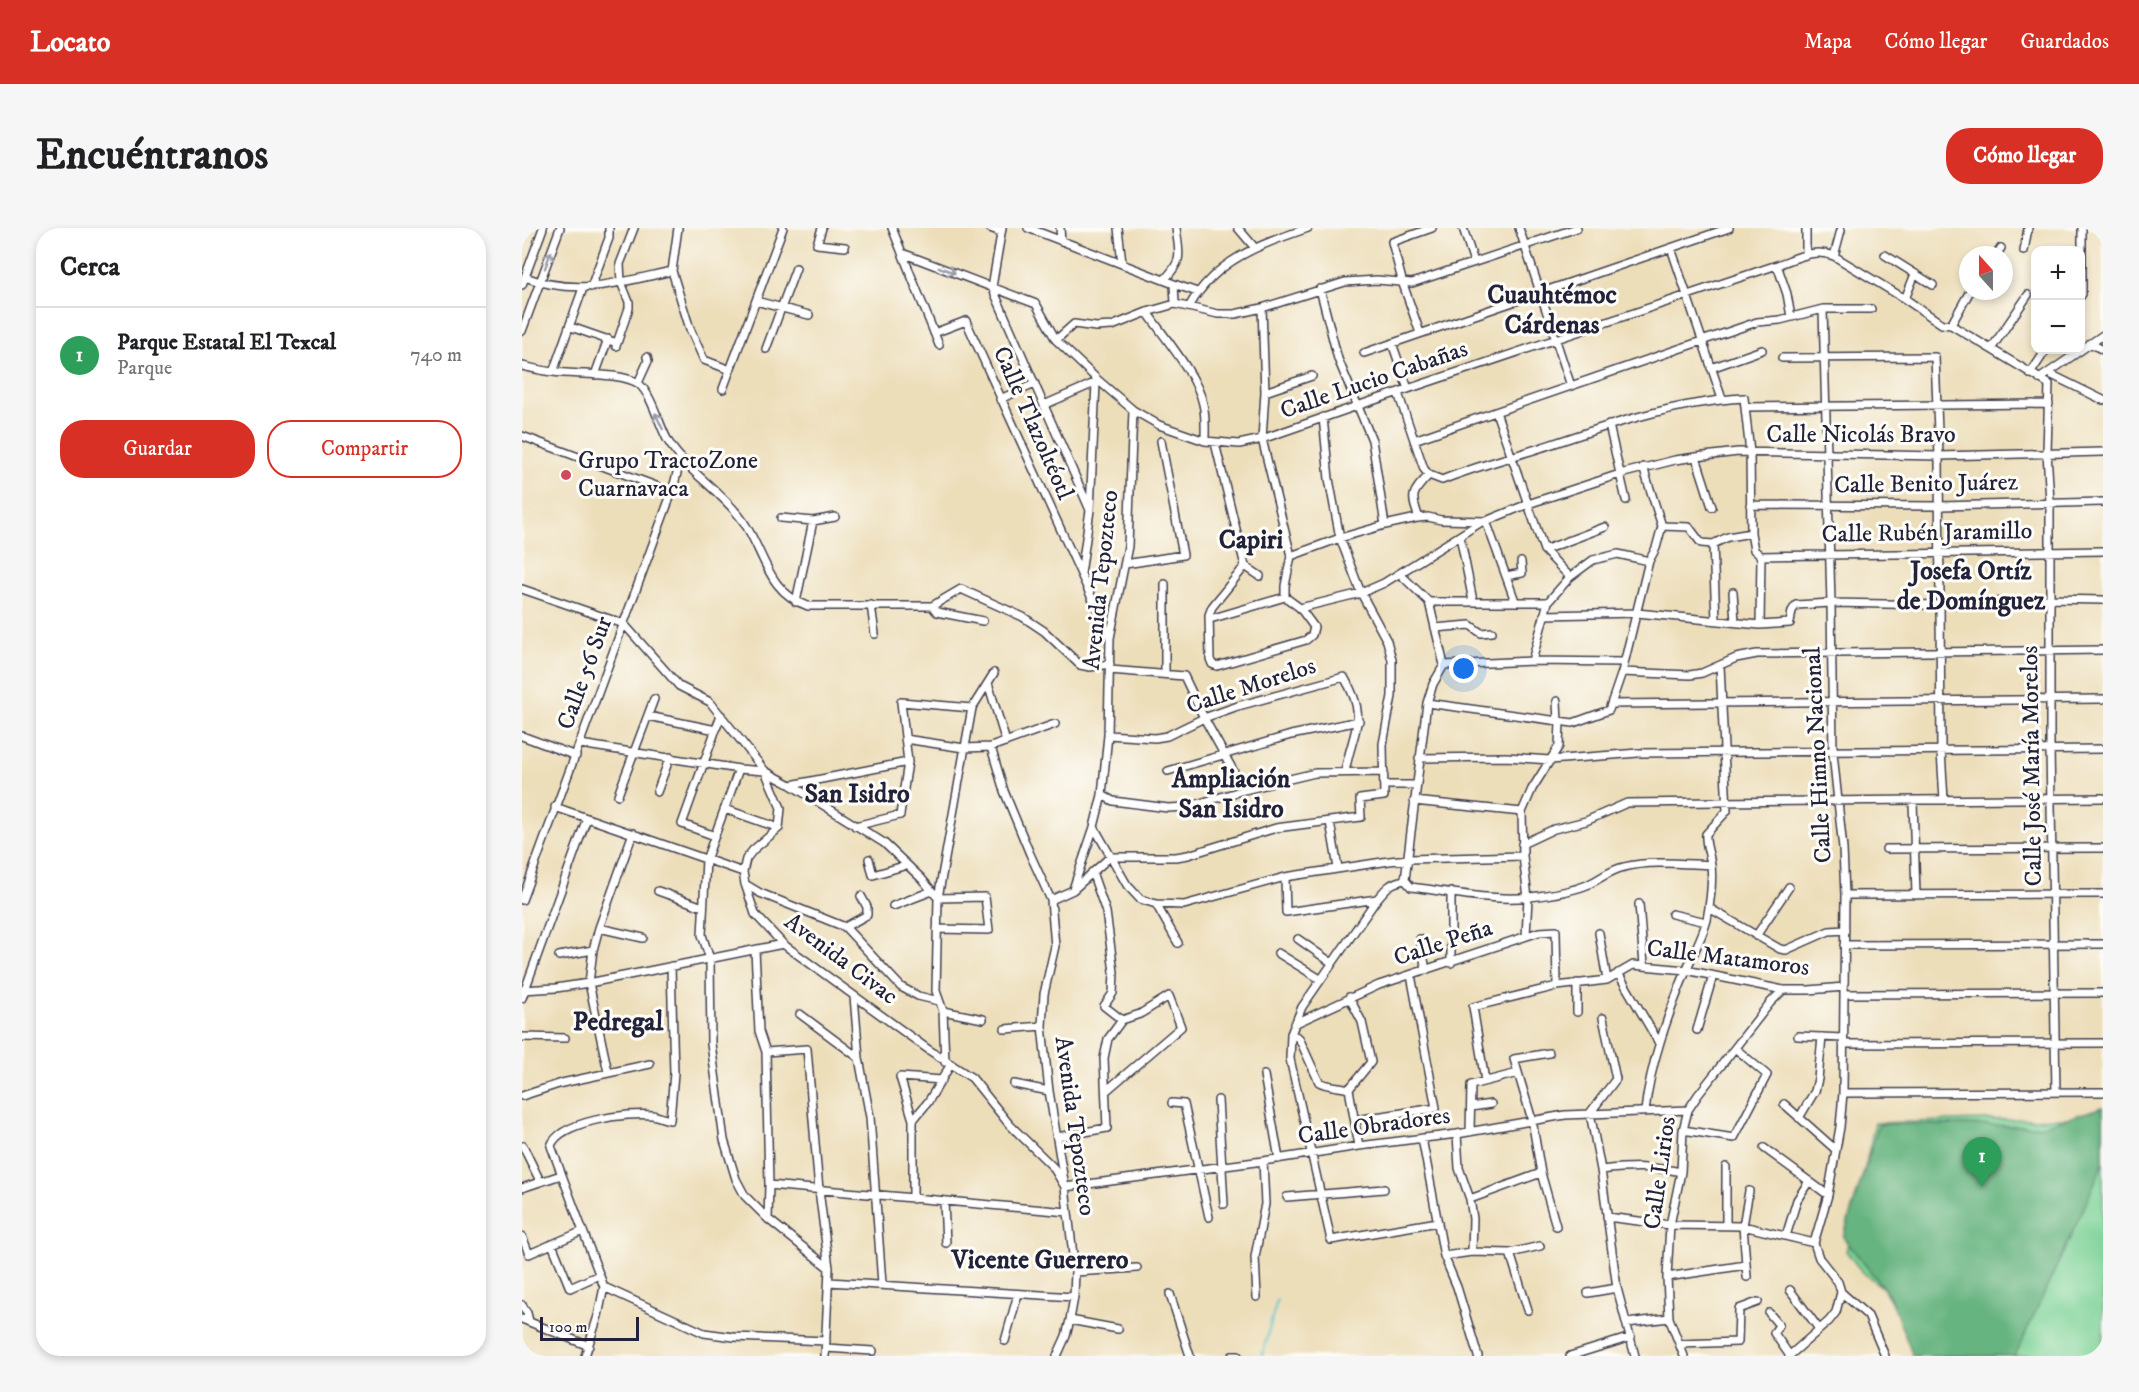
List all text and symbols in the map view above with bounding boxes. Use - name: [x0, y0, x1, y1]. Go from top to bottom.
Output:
- text: Locato: [30, 25, 110, 60]
- text: Mapa: [1804, 29, 1852, 55]
- text: Cómo llegar: [1885, 29, 1987, 55]
- text: Guardados: [2020, 29, 2109, 55]
- button: Cómo llegar: [1946, 128, 2103, 184]
- text: Encuéntranos: [36, 130, 268, 182]
- north arrow: [1959, 246, 2013, 300]
- map controls: [2031, 246, 2085, 354]
- button: +: [2031, 246, 2085, 300]
- text: Cerca: [60, 251, 120, 284]
- one-way arrow: [544, 251, 555, 270]
- one-way arrow: [937, 265, 956, 276]
- district label: Cuauhtémoc Cárdenas: [1487, 279, 1617, 342]
- button: −: [2031, 300, 2085, 354]
- text: Parque Estatal El Texcal: [117, 329, 336, 356]
- street label: Calle Lucio Cabañas: [1276, 334, 1472, 426]
- street label: Calle Tlazoltéotl: [986, 342, 1080, 505]
- text: 1: [76, 343, 83, 368]
- text: 740 m: [410, 343, 462, 368]
- text: Parque: [117, 356, 172, 381]
- one-way arrow: [652, 412, 664, 430]
- button: Guardar: [60, 420, 255, 478]
- button: Compartir: [267, 420, 462, 478]
- street label: Calle Nicolás Bravo: [1766, 420, 1956, 450]
- place label: Grupo TractoZone Cuarnavaca: [578, 446, 758, 504]
- street label: Calle Benito Juárez: [1834, 467, 2019, 501]
- marker: Grupo TractoZone Cuarnavaca: [559, 468, 573, 482]
- street label: Avenida Tepozteco: [1077, 489, 1125, 671]
- street label: Calle Rubén Jaramillo: [1821, 516, 2033, 550]
- district label: Capiri: [1219, 524, 1284, 557]
- district label: Josefa Ortíz de Domínguez: [1897, 555, 2046, 618]
- street label: Calle 56 Sur: [551, 612, 619, 734]
- street label: Calle Himno Nacional: [1797, 645, 1839, 864]
- street label: Calle José María Morelos: [2015, 645, 2049, 887]
- street label: Calle Morelos: [1182, 651, 1320, 721]
- your location: [1449, 654, 1478, 683]
- district label: Ampliación San Isidro: [1171, 763, 1291, 826]
- district label: San Isidro: [804, 778, 910, 811]
- street label: Avenida Civac: [778, 907, 904, 1011]
- street label: Calle Peña: [1390, 913, 1497, 973]
- street label: Calle Matamoros: [1645, 933, 1811, 983]
- district label: Pedregal: [573, 1006, 664, 1039]
- street label: Avenida Tepozteco: [1048, 1034, 1102, 1218]
- street label: Calle Obradores: [1296, 1100, 1452, 1152]
- street label: Calle Lirios: [1637, 1115, 1683, 1231]
- pin: 1: [1962, 1138, 2002, 1187]
- district label: Vicente Guerrero: [951, 1244, 1129, 1277]
- scale bar: [540, 1314, 639, 1342]
- text: 100 m: [549, 1317, 588, 1337]

